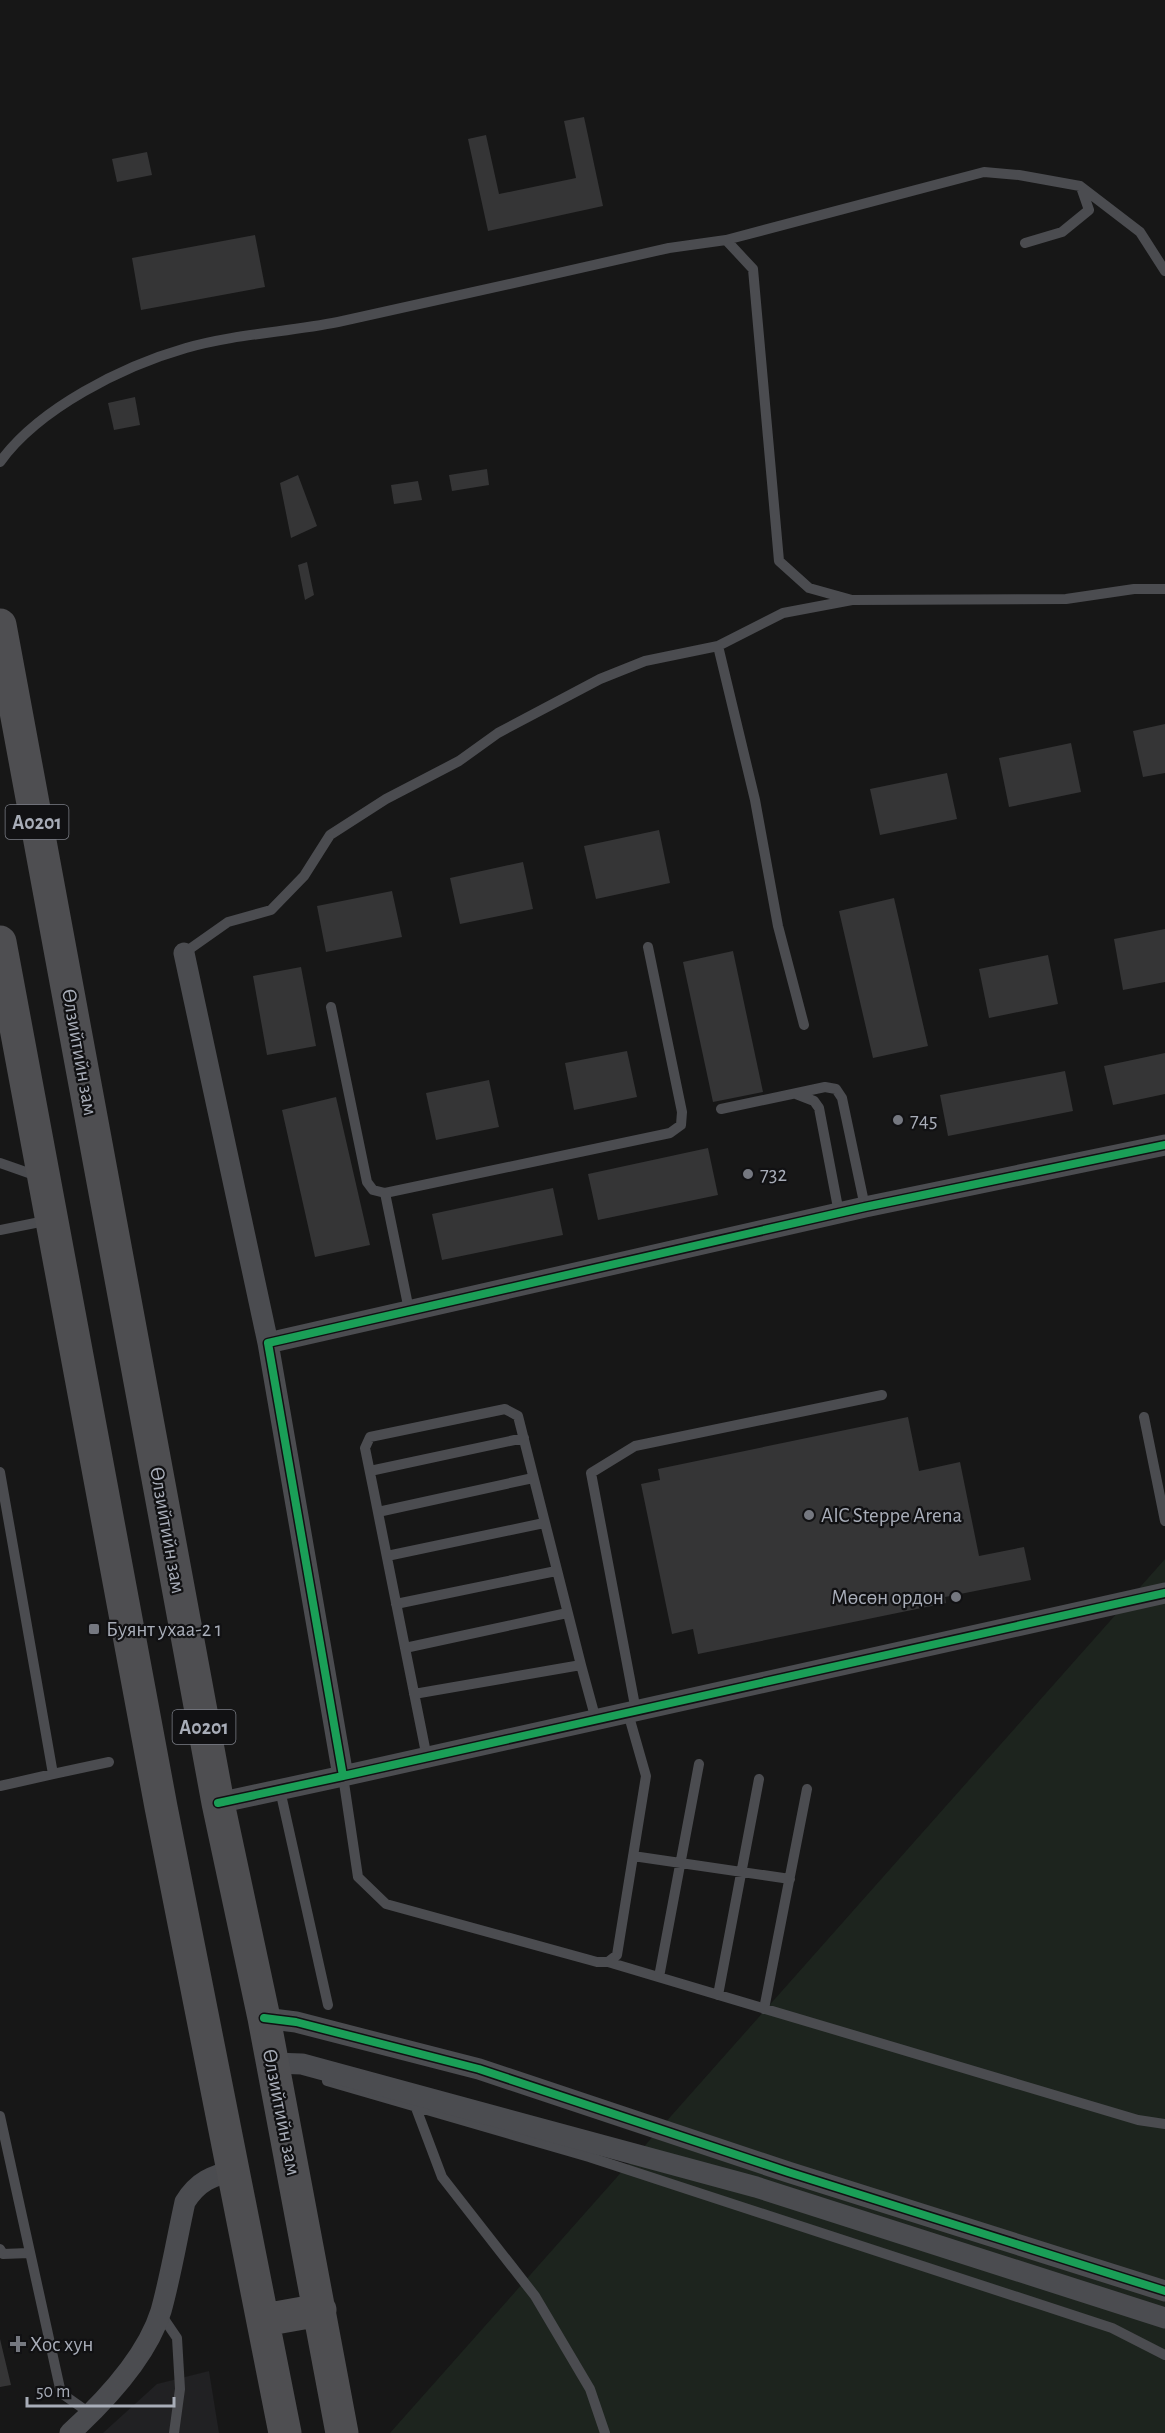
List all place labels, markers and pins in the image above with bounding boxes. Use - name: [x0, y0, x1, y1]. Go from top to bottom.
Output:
- place label: 745: [910, 1110, 938, 1131]
- marker: 745: [891, 1113, 905, 1127]
- place label: 732: [760, 1164, 787, 1185]
- marker: 732: [741, 1167, 755, 1181]
- place label: AIC Steppe Arena: [821, 1505, 963, 1526]
- marker: AIC Steppe Arena: [802, 1508, 816, 1522]
- place label: Мөсөн ордон: [831, 1587, 944, 1608]
- marker: Мөсөн ордон: [949, 1590, 963, 1604]
- place label: Буянт ухаа-2 1: [106, 1619, 222, 1640]
- marker: Буянт ухаа-2 1: [87, 1622, 101, 1636]
- place label: Хос хун: [30, 2334, 94, 2355]
- marker: Хос хун: [11, 2337, 25, 2351]

